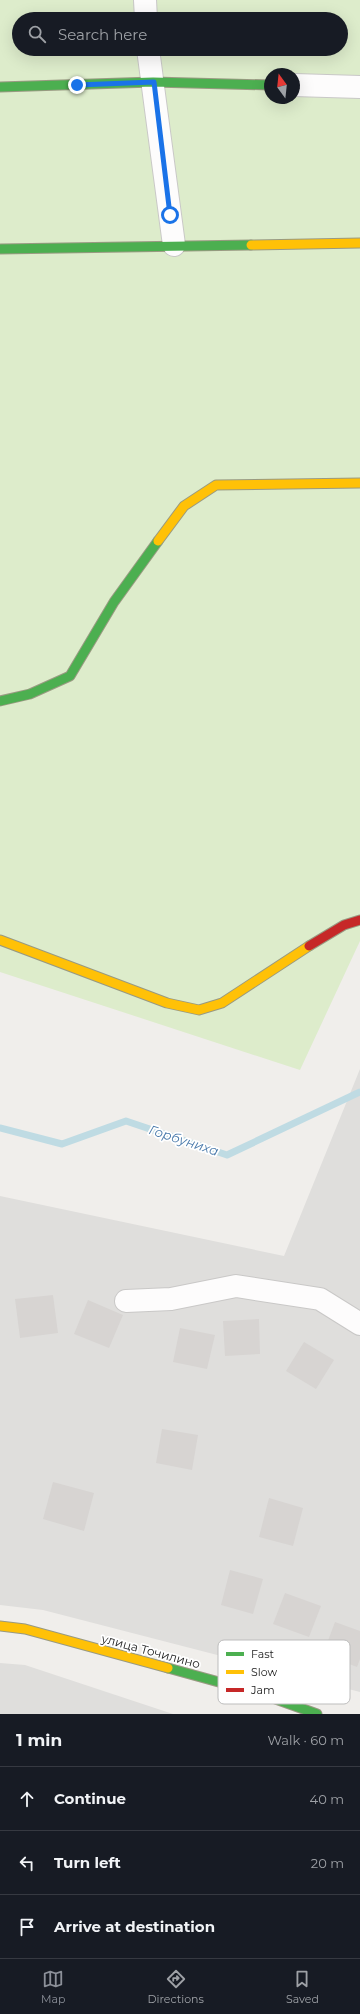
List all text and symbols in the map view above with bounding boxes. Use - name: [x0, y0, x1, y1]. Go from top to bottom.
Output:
- search box: [12, 12, 348, 56]
- icon: search: [26, 23, 48, 45]
- text: Search here: [58, 25, 147, 44]
- north arrow: [264, 68, 300, 104]
- route end: [68, 76, 86, 94]
- route start: [161, 206, 179, 224]
- water label: Горбуниха: [147, 1121, 221, 1159]
- street label: улица Точилино: [99, 1630, 202, 1671]
- legend: [218, 1640, 350, 1704]
- text: Fast: [251, 1647, 275, 1661]
- text: Slow: [251, 1665, 277, 1679]
- text: Jam: [250, 1683, 275, 1697]
- text: 1 min: [16, 1730, 62, 1750]
- text: Walk · 60 m: [268, 1732, 344, 1748]
- icon: ahead: [16, 1788, 38, 1810]
- text: Continue: [54, 1789, 126, 1808]
- text: 40 m: [310, 1791, 344, 1807]
- icon: left: [16, 1852, 38, 1874]
- text: Turn left: [54, 1853, 121, 1872]
- text: 20 m: [311, 1855, 344, 1871]
- icon: arrive: [16, 1916, 38, 1938]
- text: Arrive at destination: [54, 1917, 215, 1936]
- tab: Map: [41, 1968, 65, 2006]
- tab: Directions: [148, 1968, 204, 2006]
- tab: Saved: [286, 1968, 319, 2006]

